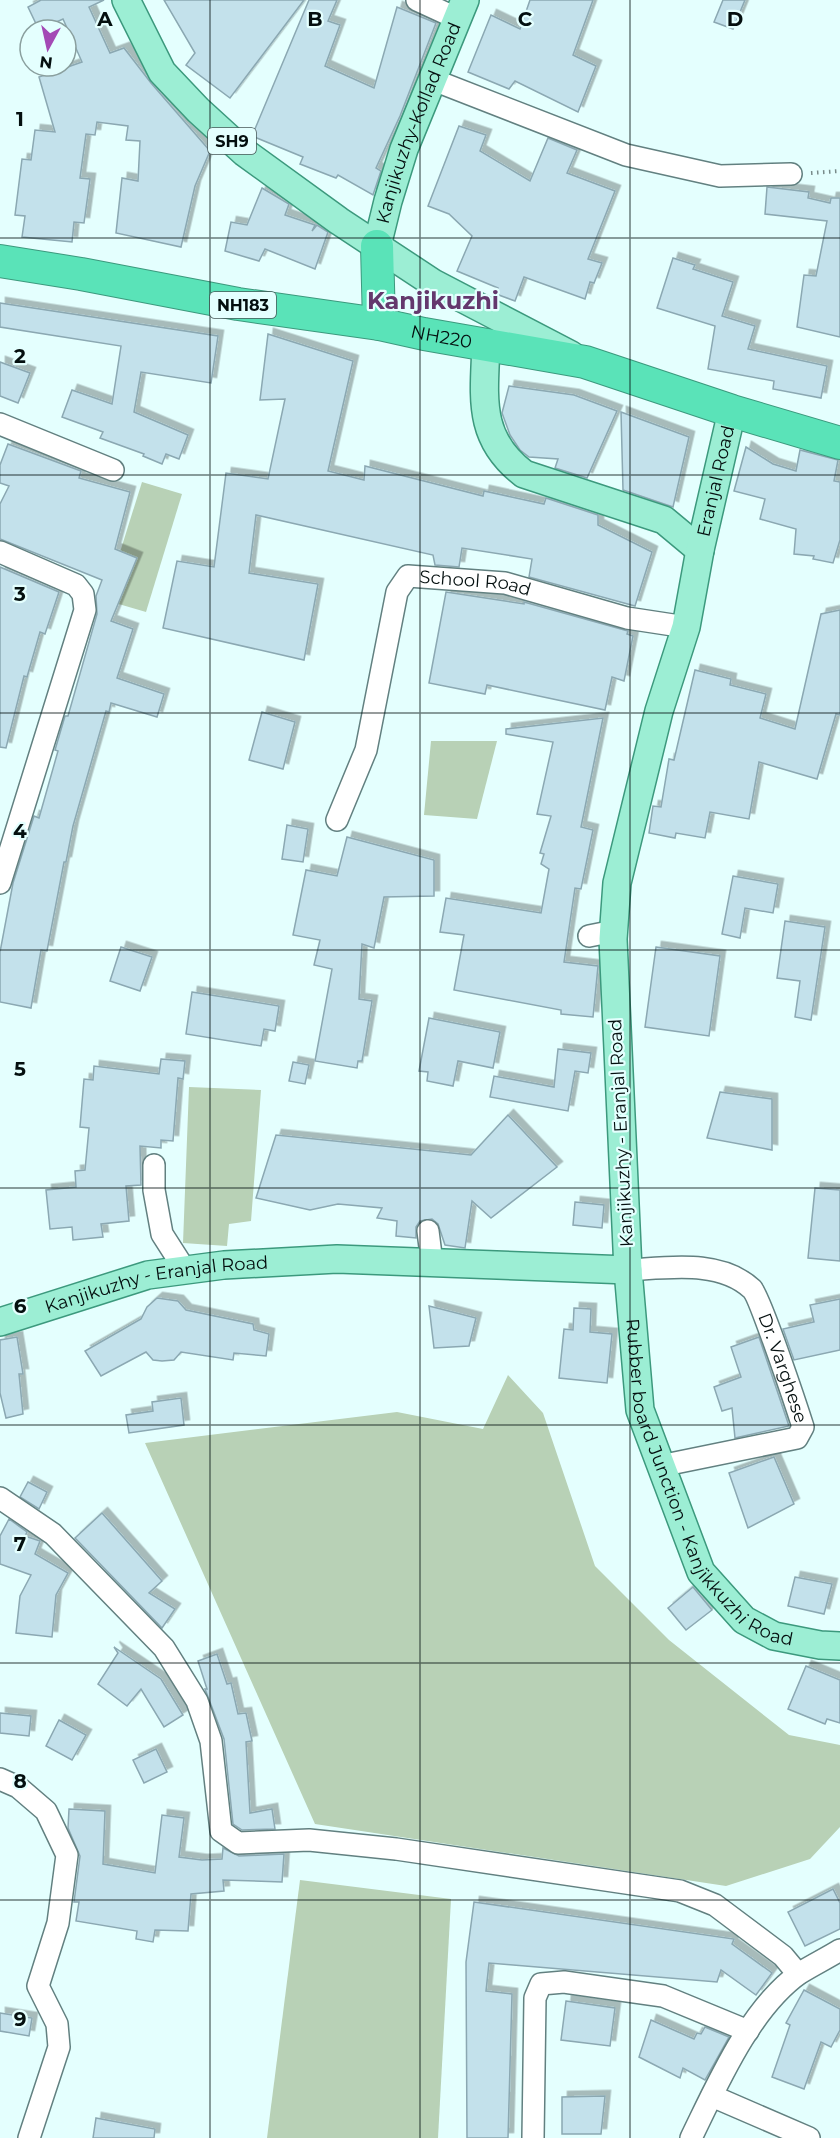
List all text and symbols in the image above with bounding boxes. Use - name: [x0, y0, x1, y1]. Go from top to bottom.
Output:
- text: A: [96, 7, 113, 31]
- text: B: [307, 7, 323, 31]
- text: C: [518, 7, 533, 31]
- text: D: [727, 7, 743, 31]
- north arrow: [18, 18, 78, 78]
- street label: Kanjikuzhy-Kollad Road: [372, 19, 466, 226]
- text: N: [38, 52, 54, 73]
- text: 1: [16, 107, 24, 131]
- road number: SH9: [208, 128, 256, 154]
- district label: Kanjikuzhi: [367, 286, 499, 315]
- road number: NH183: [210, 292, 276, 318]
- street label: NH220: [409, 320, 474, 353]
- text: 2: [14, 344, 26, 368]
- street label: Eranjal Road: [692, 423, 739, 539]
- street label: School Road: [419, 566, 534, 601]
- text: 3: [13, 582, 26, 606]
- text: 4: [13, 819, 27, 843]
- street label: Kanjikuzhy - Eranjal Road: [604, 1018, 638, 1248]
- text: 5: [14, 1057, 26, 1081]
- street label: Kanjikuzhy - Eranjal Road: [42, 1252, 269, 1318]
- text: 6: [14, 1294, 27, 1318]
- street label: Dr. Varghese: [753, 1310, 812, 1426]
- street label: Rubber board Junction - Kanjikkuzhi Road: [621, 1318, 795, 1650]
- text: 7: [14, 1532, 26, 1556]
- text: 8: [13, 1769, 27, 1793]
- text: 9: [14, 2007, 26, 2031]

